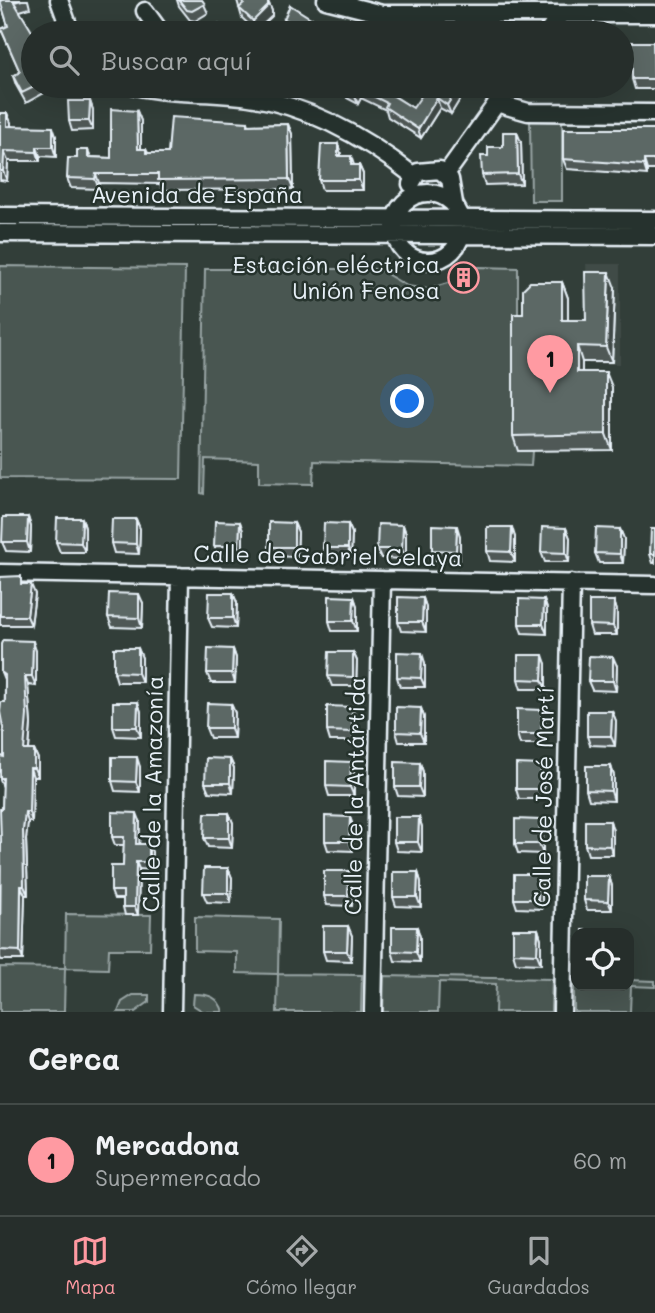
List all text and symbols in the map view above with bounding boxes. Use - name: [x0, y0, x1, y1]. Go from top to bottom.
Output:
- search box: [21, 21, 634, 98]
- icon: search: [45, 41, 83, 79]
- text: Buscar aquí: [101, 43, 252, 77]
- street label: Avenida de España: [91, 179, 303, 209]
- place label: Estación eléctrica Unión Fenosa: [233, 249, 440, 305]
- building icon: Estación eléctrica Unión Fenosa: [446, 261, 480, 295]
- pin: 1: [527, 335, 573, 393]
- your location: [390, 384, 424, 418]
- street label: Calle de Gabriel Celaya: [193, 538, 463, 572]
- street label: Calle de la Amazonía: [135, 675, 169, 913]
- street label: Calle de la Antártida: [337, 677, 371, 915]
- street label: Calle de José Martí: [526, 686, 560, 908]
- map controls: [571, 928, 634, 991]
- button: locate: [571, 928, 634, 991]
- text: Cerca: [28, 1038, 120, 1078]
- text: Mercadona: [95, 1128, 240, 1162]
- text: 1: [46, 1145, 56, 1175]
- text: 60 m: [573, 1145, 627, 1175]
- text: Supermercado: [95, 1162, 261, 1192]
- tab: Mapa: [65, 1232, 116, 1299]
- tab: Cómo llegar: [246, 1232, 357, 1299]
- tab: Guardados: [488, 1232, 590, 1299]

